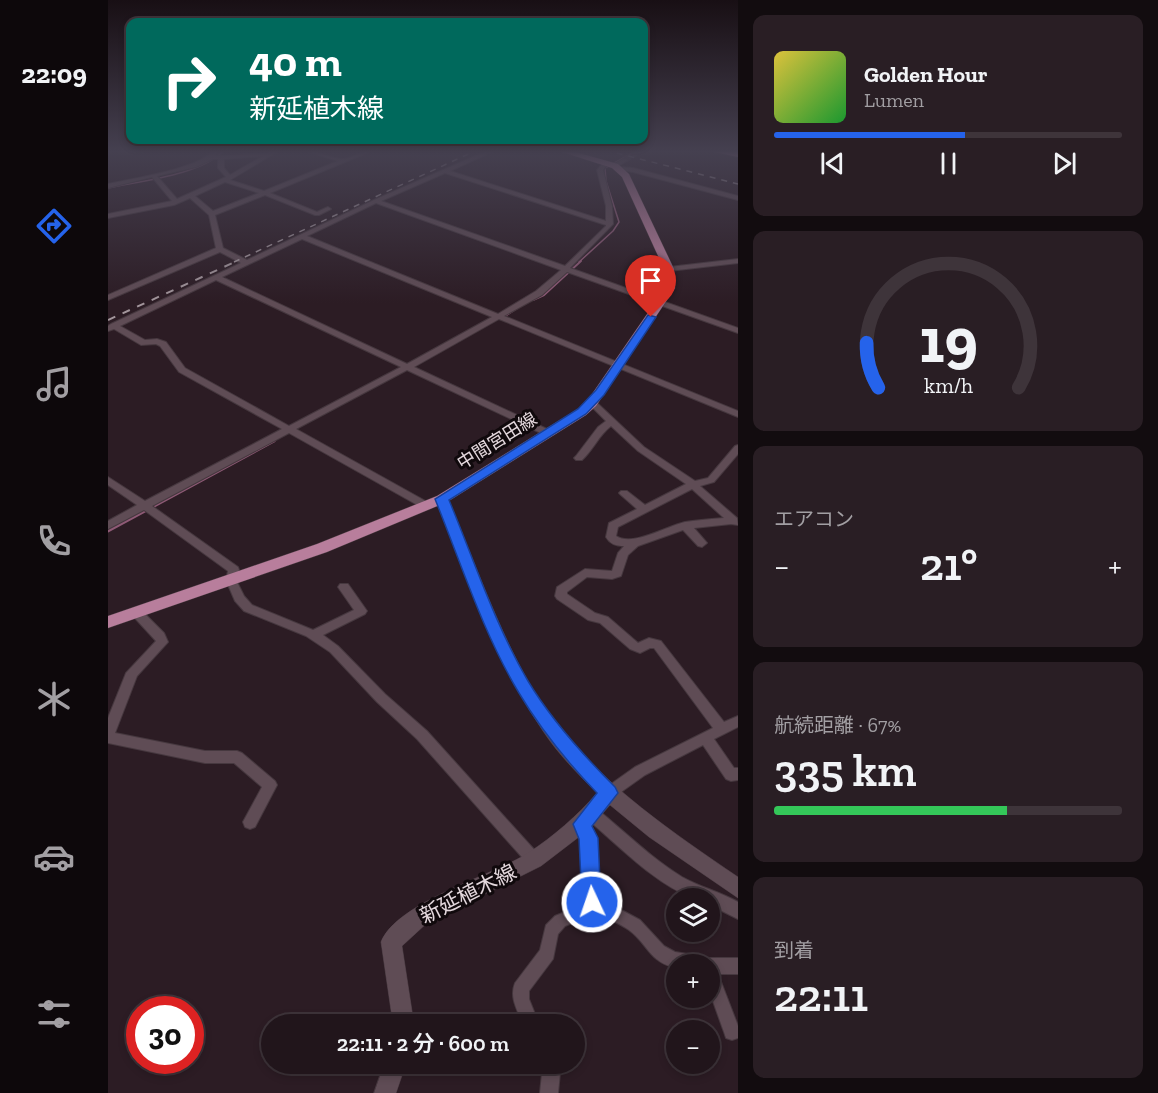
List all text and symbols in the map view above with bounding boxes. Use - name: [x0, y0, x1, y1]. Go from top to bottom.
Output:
- text: 40 m: [249, 36, 342, 87]
- icon: right: [150, 42, 228, 120]
- text: 22:09: [21, 58, 87, 90]
- text: Golden Hour: [864, 61, 988, 88]
- text: Lumen: [864, 88, 924, 112]
- text: 新延植木線: [249, 93, 384, 125]
- icon: previous: [816, 147, 849, 180]
- icon: pause: [932, 147, 965, 180]
- icon: next: [1048, 147, 1081, 180]
- icon: directions: [33, 205, 75, 247]
- pin: [625, 255, 676, 317]
- icon: arrive: [634, 264, 667, 297]
- text: 19: [919, 303, 977, 378]
- icon: music: [33, 363, 75, 405]
- text: km/h: [924, 373, 972, 398]
- street label: 中間宮田線: [453, 408, 541, 474]
- text: エアコン: [774, 507, 854, 531]
- icon: phone: [33, 520, 75, 562]
- text: 21°: [920, 538, 978, 592]
- text: −: [774, 546, 789, 585]
- text: +: [1108, 546, 1122, 585]
- icon: climate: [33, 678, 75, 720]
- text: 航続距離 · 67%: [774, 713, 901, 737]
- text: 335 km: [774, 744, 916, 798]
- icon: car: [33, 836, 75, 878]
- street label: 新延植木線: [415, 859, 520, 929]
- position arrow: [560, 870, 624, 934]
- map controls: [666, 888, 720, 1074]
- button: layers: [666, 888, 720, 942]
- text: 到着: [774, 938, 814, 962]
- button: +: [666, 954, 720, 1008]
- text: 22:11: [774, 969, 868, 1023]
- icon: filters: [33, 993, 75, 1035]
- speed limit sign: 30: [126, 996, 204, 1074]
- button: −: [666, 1020, 720, 1074]
- text: 22:11 · 2 分 · 600 m: [337, 1030, 509, 1057]

